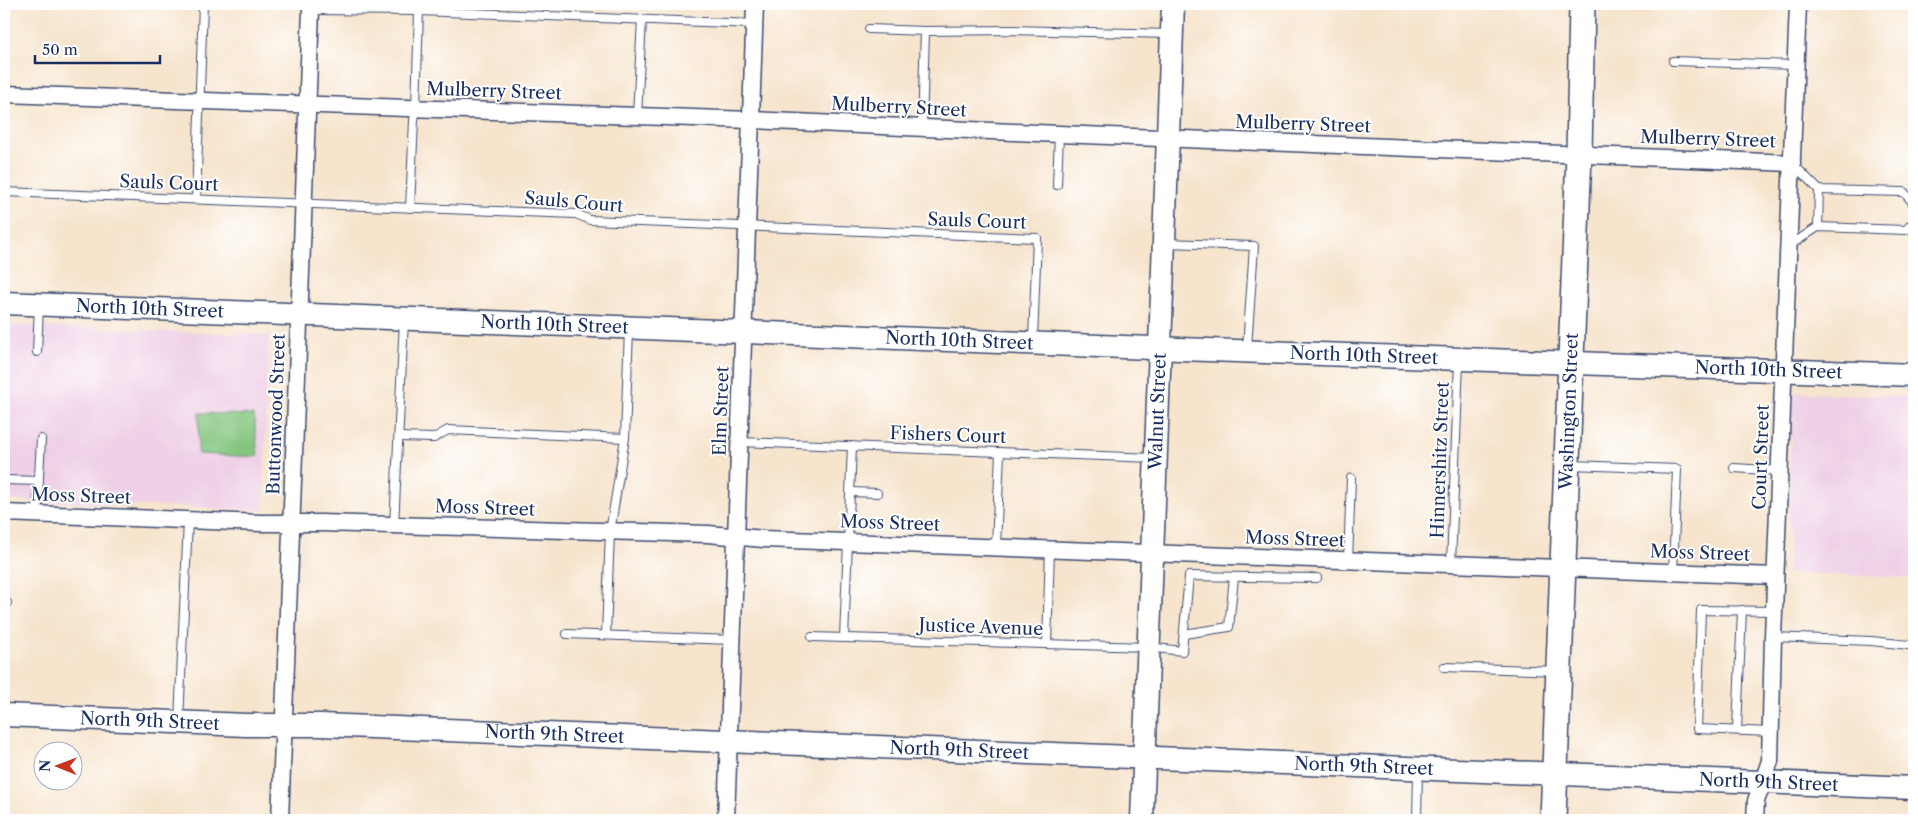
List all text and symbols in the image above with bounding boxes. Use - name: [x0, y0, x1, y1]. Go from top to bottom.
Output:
- scale bar: [35, 32, 160, 64]
- text: 50 m: [42, 40, 78, 59]
- street label: Mulberry Street: [426, 78, 563, 104]
- street label: Mulberry Street: [831, 92, 968, 122]
- street label: Mulberry Street: [1235, 111, 1372, 137]
- street label: Mulberry Street: [1640, 126, 1777, 152]
- street label: Sauls Court: [119, 170, 220, 196]
- street label: Sauls Court: [524, 187, 625, 217]
- street label: Sauls Court: [927, 208, 1028, 234]
- street label: North 10th Street: [75, 295, 225, 323]
- street label: North 10th Street: [480, 311, 630, 339]
- street label: North 10th Street: [885, 327, 1034, 354]
- street label: Buttonwood Street: [262, 332, 290, 495]
- street label: Washington Street: [1555, 332, 1583, 491]
- street label: North 10th Street: [1290, 342, 1439, 369]
- street label: Walnut Street: [1144, 351, 1171, 471]
- street label: North 10th Street: [1694, 356, 1844, 383]
- street label: Elm Street: [708, 365, 734, 457]
- street label: Hinnershitz Street: [1426, 380, 1454, 539]
- street label: Court Street: [1748, 403, 1774, 510]
- street label: Fishers Court: [889, 422, 1007, 448]
- street label: Moss Street: [31, 483, 132, 509]
- street label: Moss Street: [435, 495, 536, 521]
- street label: Moss Street: [840, 510, 941, 536]
- street label: Moss Street: [1245, 526, 1346, 552]
- street label: Moss Street: [1650, 540, 1751, 566]
- street label: Justice Avenue: [915, 614, 1044, 640]
- street label: North 9th Street: [80, 707, 221, 735]
- street label: North 9th Street: [484, 720, 625, 748]
- street label: North 9th Street: [889, 736, 1030, 764]
- north arrow: [32, 742, 82, 792]
- street label: North 9th Street: [1294, 752, 1435, 780]
- text: N: [36, 760, 54, 772]
- street label: North 9th Street: [1698, 769, 1839, 796]

